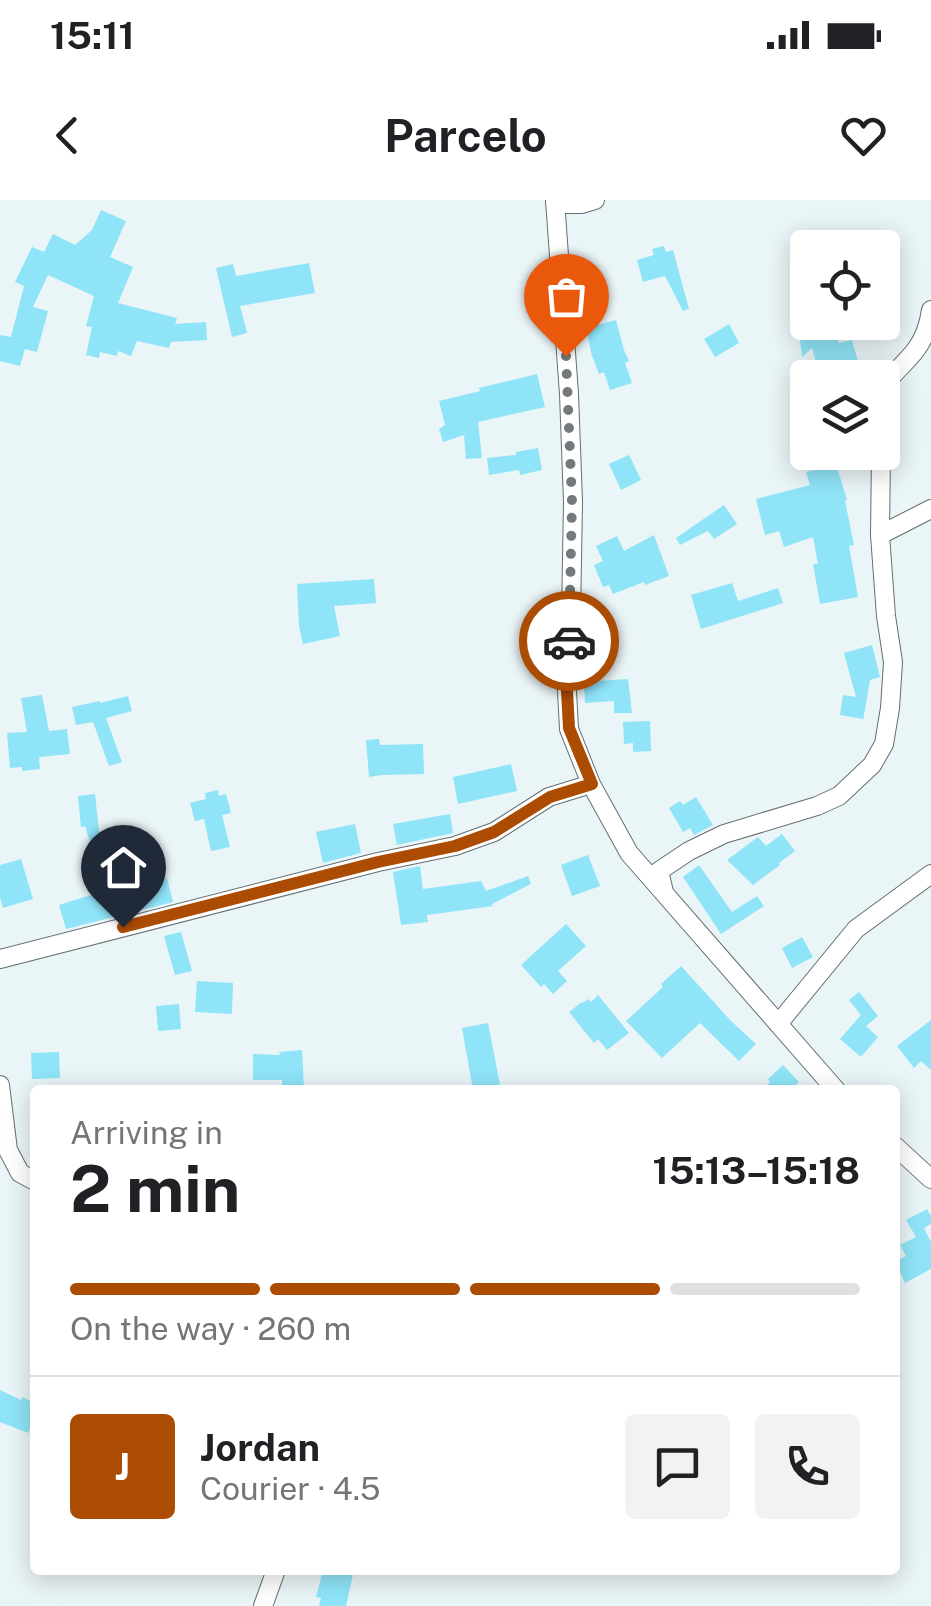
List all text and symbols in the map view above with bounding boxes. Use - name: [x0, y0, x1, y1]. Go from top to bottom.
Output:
- text: 15:11: [50, 13, 135, 58]
- icon: back: [40, 108, 95, 163]
- icon: heart: [836, 108, 891, 163]
- text: Parcelo: [384, 109, 547, 162]
- map controls: [790, 230, 900, 470]
- button: locate: [790, 230, 900, 340]
- pin: [524, 254, 609, 357]
- icon: bag: [539, 269, 594, 324]
- button: layers: [790, 360, 900, 470]
- courier: [519, 591, 619, 691]
- icon: car: [542, 614, 597, 669]
- pin: [81, 825, 166, 928]
- icon: home: [96, 840, 151, 895]
- text: Arriving in: [70, 1114, 223, 1151]
- text: 15:13–15:18: [652, 1148, 860, 1193]
- text: 2 min: [70, 1150, 240, 1227]
- text: On the way · 260 m: [70, 1310, 351, 1347]
- button: chat: [625, 1414, 730, 1519]
- button: phone: [755, 1414, 860, 1519]
- text: Jordan: [200, 1425, 320, 1470]
- text: J: [115, 1444, 130, 1489]
- text: Courier · 4.5: [200, 1470, 380, 1507]

